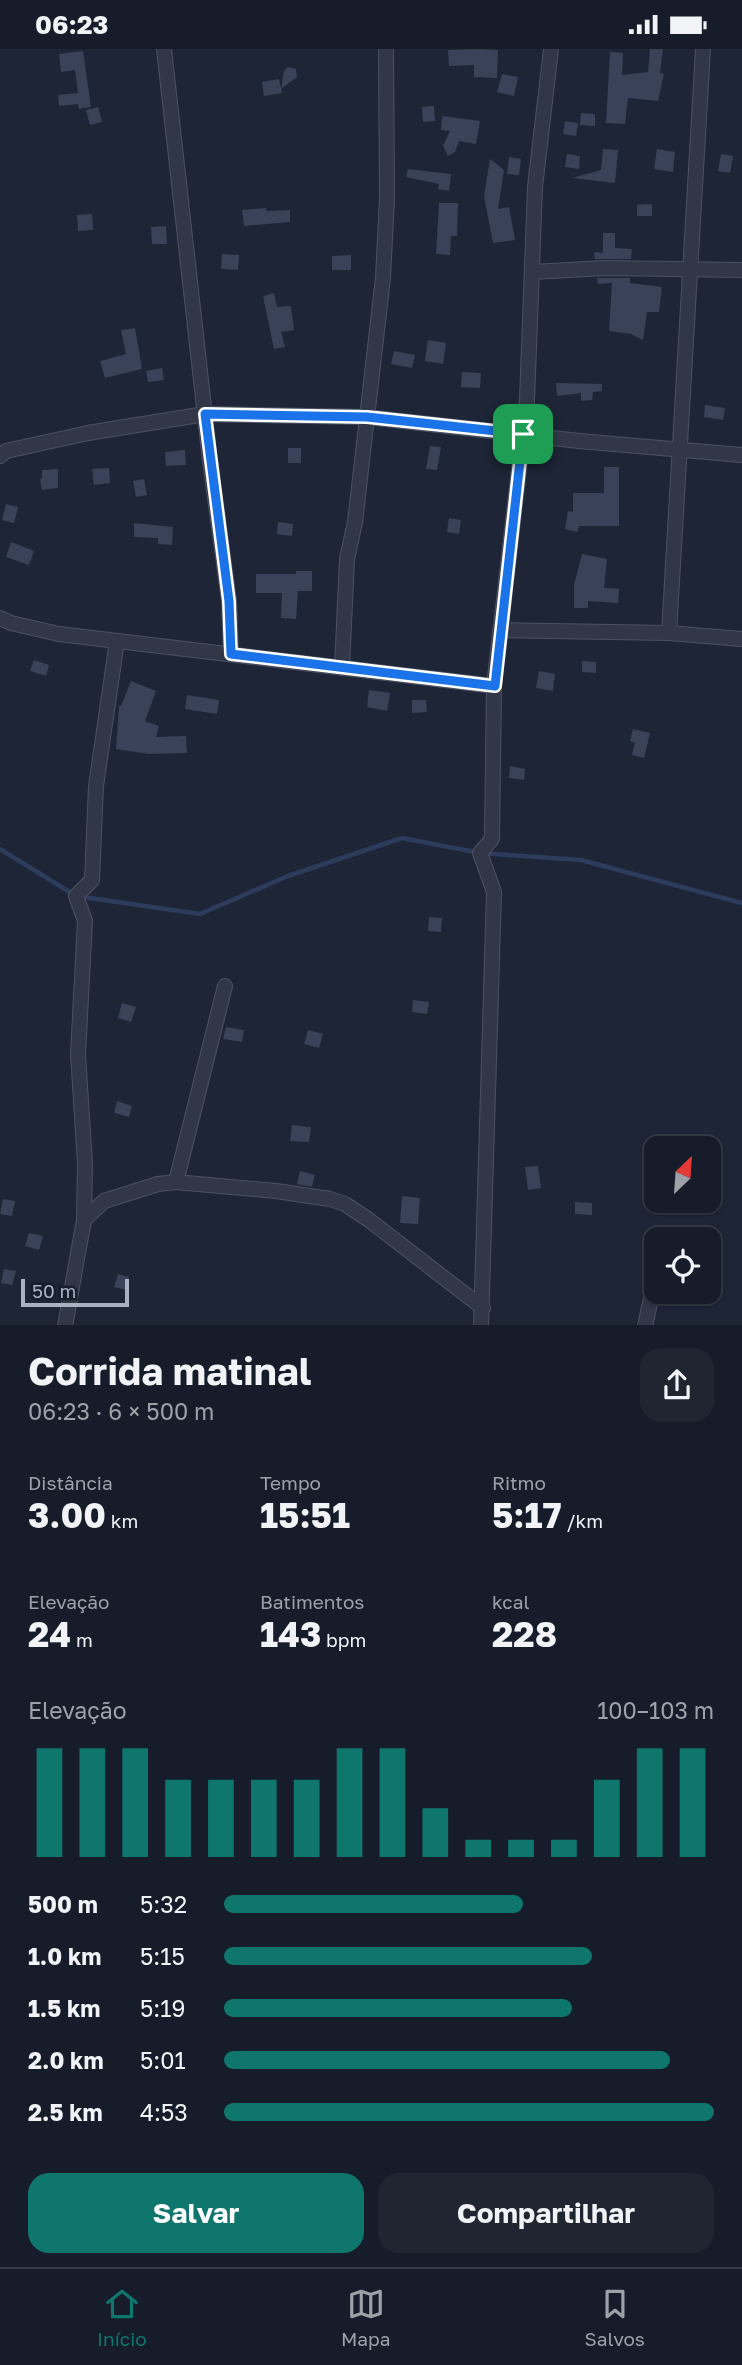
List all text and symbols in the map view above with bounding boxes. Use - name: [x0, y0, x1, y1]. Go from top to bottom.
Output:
- text: 06:23: [35, 9, 108, 40]
- pin: [493, 404, 553, 464]
- icon: arrive: [504, 415, 542, 453]
- north arrow: [644, 1136, 721, 1213]
- map controls: [644, 1136, 721, 1304]
- button: locate: [644, 1227, 721, 1304]
- scale bar: [21, 1276, 130, 1308]
- text: 50 m: [32, 1279, 76, 1302]
- text: Corrida matinal: [28, 1348, 311, 1393]
- button: share: [640, 1348, 714, 1422]
- text: 06:23 · 6 × 500 m: [28, 1397, 214, 1425]
- text: Distância: [28, 1471, 113, 1494]
- text: Tempo: [260, 1471, 321, 1494]
- text: Ritmo: [492, 1471, 546, 1494]
- text: 3.00: [28, 1494, 106, 1536]
- text: 15:51: [260, 1494, 350, 1536]
- text: 5:17: [492, 1494, 562, 1536]
- text: km: [106, 1509, 138, 1532]
- text: /km: [562, 1509, 603, 1532]
- text: Elevação: [28, 1590, 109, 1613]
- text: Batimentos: [260, 1590, 364, 1613]
- text: kcal: [492, 1590, 530, 1613]
- text: 24: [28, 1613, 71, 1655]
- text: 143: [260, 1613, 321, 1655]
- text: 228: [492, 1613, 557, 1655]
- text: m: [71, 1628, 93, 1651]
- text: bpm: [321, 1628, 366, 1651]
- text: Elevação: [28, 1696, 127, 1724]
- text: 100–103 m: [597, 1696, 714, 1724]
- text: 500 m: [28, 1890, 98, 1918]
- text: 5:32: [140, 1890, 187, 1918]
- text: 1.0 km: [28, 1942, 101, 1970]
- text: 5:15: [140, 1942, 185, 1970]
- text: 1.5 km: [28, 1994, 100, 2022]
- text: 5:19: [140, 1994, 185, 2022]
- text: 2.0 km: [28, 2046, 104, 2074]
- text: 5:01: [140, 2046, 186, 2074]
- text: 2.5 km: [28, 2098, 103, 2126]
- text: 4:53: [140, 2098, 188, 2126]
- button: Salvar: [28, 2173, 364, 2253]
- button: Compartilhar: [378, 2173, 714, 2253]
- tab: Início: [97, 2285, 147, 2350]
- tab: Mapa: [341, 2285, 390, 2350]
- tab: Salvos: [585, 2285, 645, 2350]

